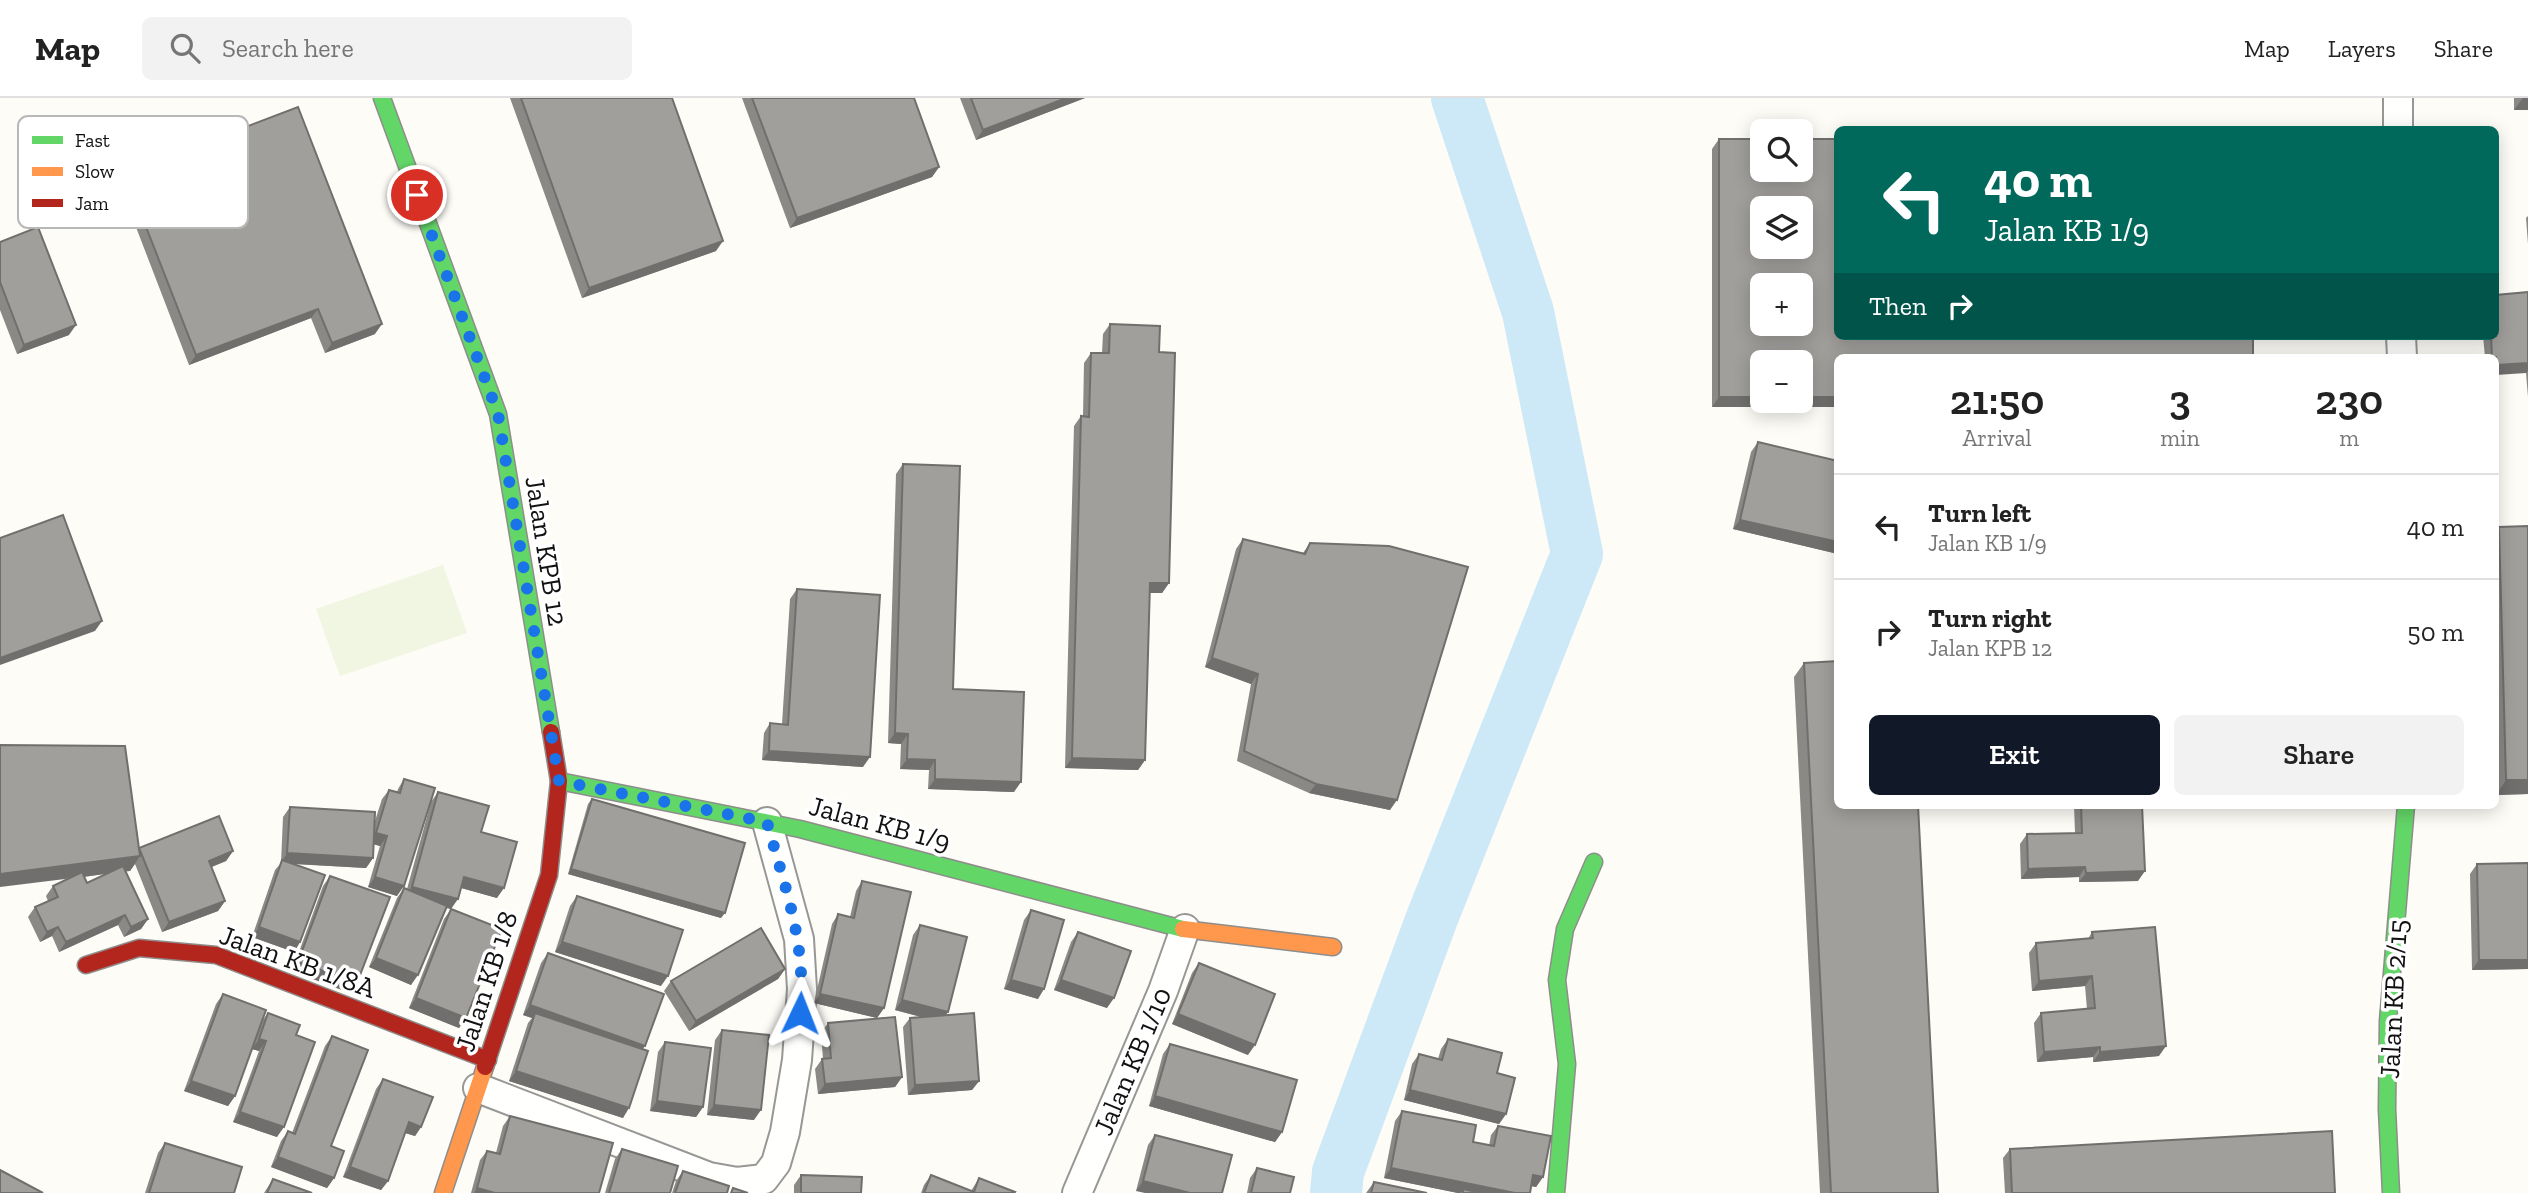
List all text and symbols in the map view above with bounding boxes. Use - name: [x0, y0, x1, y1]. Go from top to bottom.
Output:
- search box: [142, 17, 632, 80]
- text: Map: [35, 29, 100, 68]
- icon: search: [166, 29, 204, 67]
- text: Search here: [222, 32, 354, 64]
- text: Map: [2244, 34, 2290, 63]
- text: Layers: [2328, 34, 2396, 63]
- text: Share: [2434, 34, 2493, 63]
- legend: [18, 116, 248, 228]
- map controls: [1750, 119, 1813, 413]
- button: search: [1750, 119, 1813, 182]
- text: Fast: [75, 129, 110, 152]
- text: 40 m: [1984, 151, 2092, 210]
- icon: left: [1869, 154, 1960, 245]
- text: Slow: [75, 160, 115, 183]
- pin: [387, 165, 447, 225]
- icon: arrive: [398, 176, 436, 214]
- text: Jam: [75, 192, 109, 215]
- button: layers: [1750, 196, 1813, 259]
- text: Jalan KB 1/9: [1984, 211, 2149, 249]
- button: +: [1750, 273, 1813, 336]
- icon: right: [1941, 287, 1979, 325]
- text: Then: [1869, 290, 1927, 322]
- button: −: [1750, 350, 1813, 413]
- text: 21:50: [1950, 374, 2045, 425]
- text: 3: [2169, 374, 2191, 425]
- text: 230: [2315, 374, 2383, 425]
- text: Arrival: [1962, 424, 2032, 452]
- text: min: [2160, 424, 2200, 452]
- text: m: [2339, 424, 2359, 452]
- street label: Jalan KPB 12: [518, 474, 575, 628]
- text: Turn left: [1928, 497, 2031, 529]
- icon: left: [1869, 508, 1907, 546]
- text: 40 m: [2407, 511, 2464, 543]
- text: Jalan KB 1/9: [1928, 529, 2047, 557]
- text: Turn right: [1928, 602, 2051, 634]
- icon: right: [1869, 613, 1907, 651]
- text: 50 m: [2407, 616, 2464, 648]
- text: Jalan KPB 12: [1928, 634, 2052, 662]
- button: Exit: [1869, 715, 2160, 795]
- button: Share: [2174, 715, 2464, 795]
- street label: Jalan KB 1/9: [806, 789, 954, 858]
- street label: Jalan KB 1/8: [448, 907, 525, 1055]
- street label: Jalan KB 1/8A: [215, 918, 381, 1005]
- street label: Jalan KB 2/15: [2373, 919, 2414, 1079]
- position arrow: [763, 976, 837, 1050]
- street label: Jalan KB 1/10: [1087, 982, 1178, 1140]

